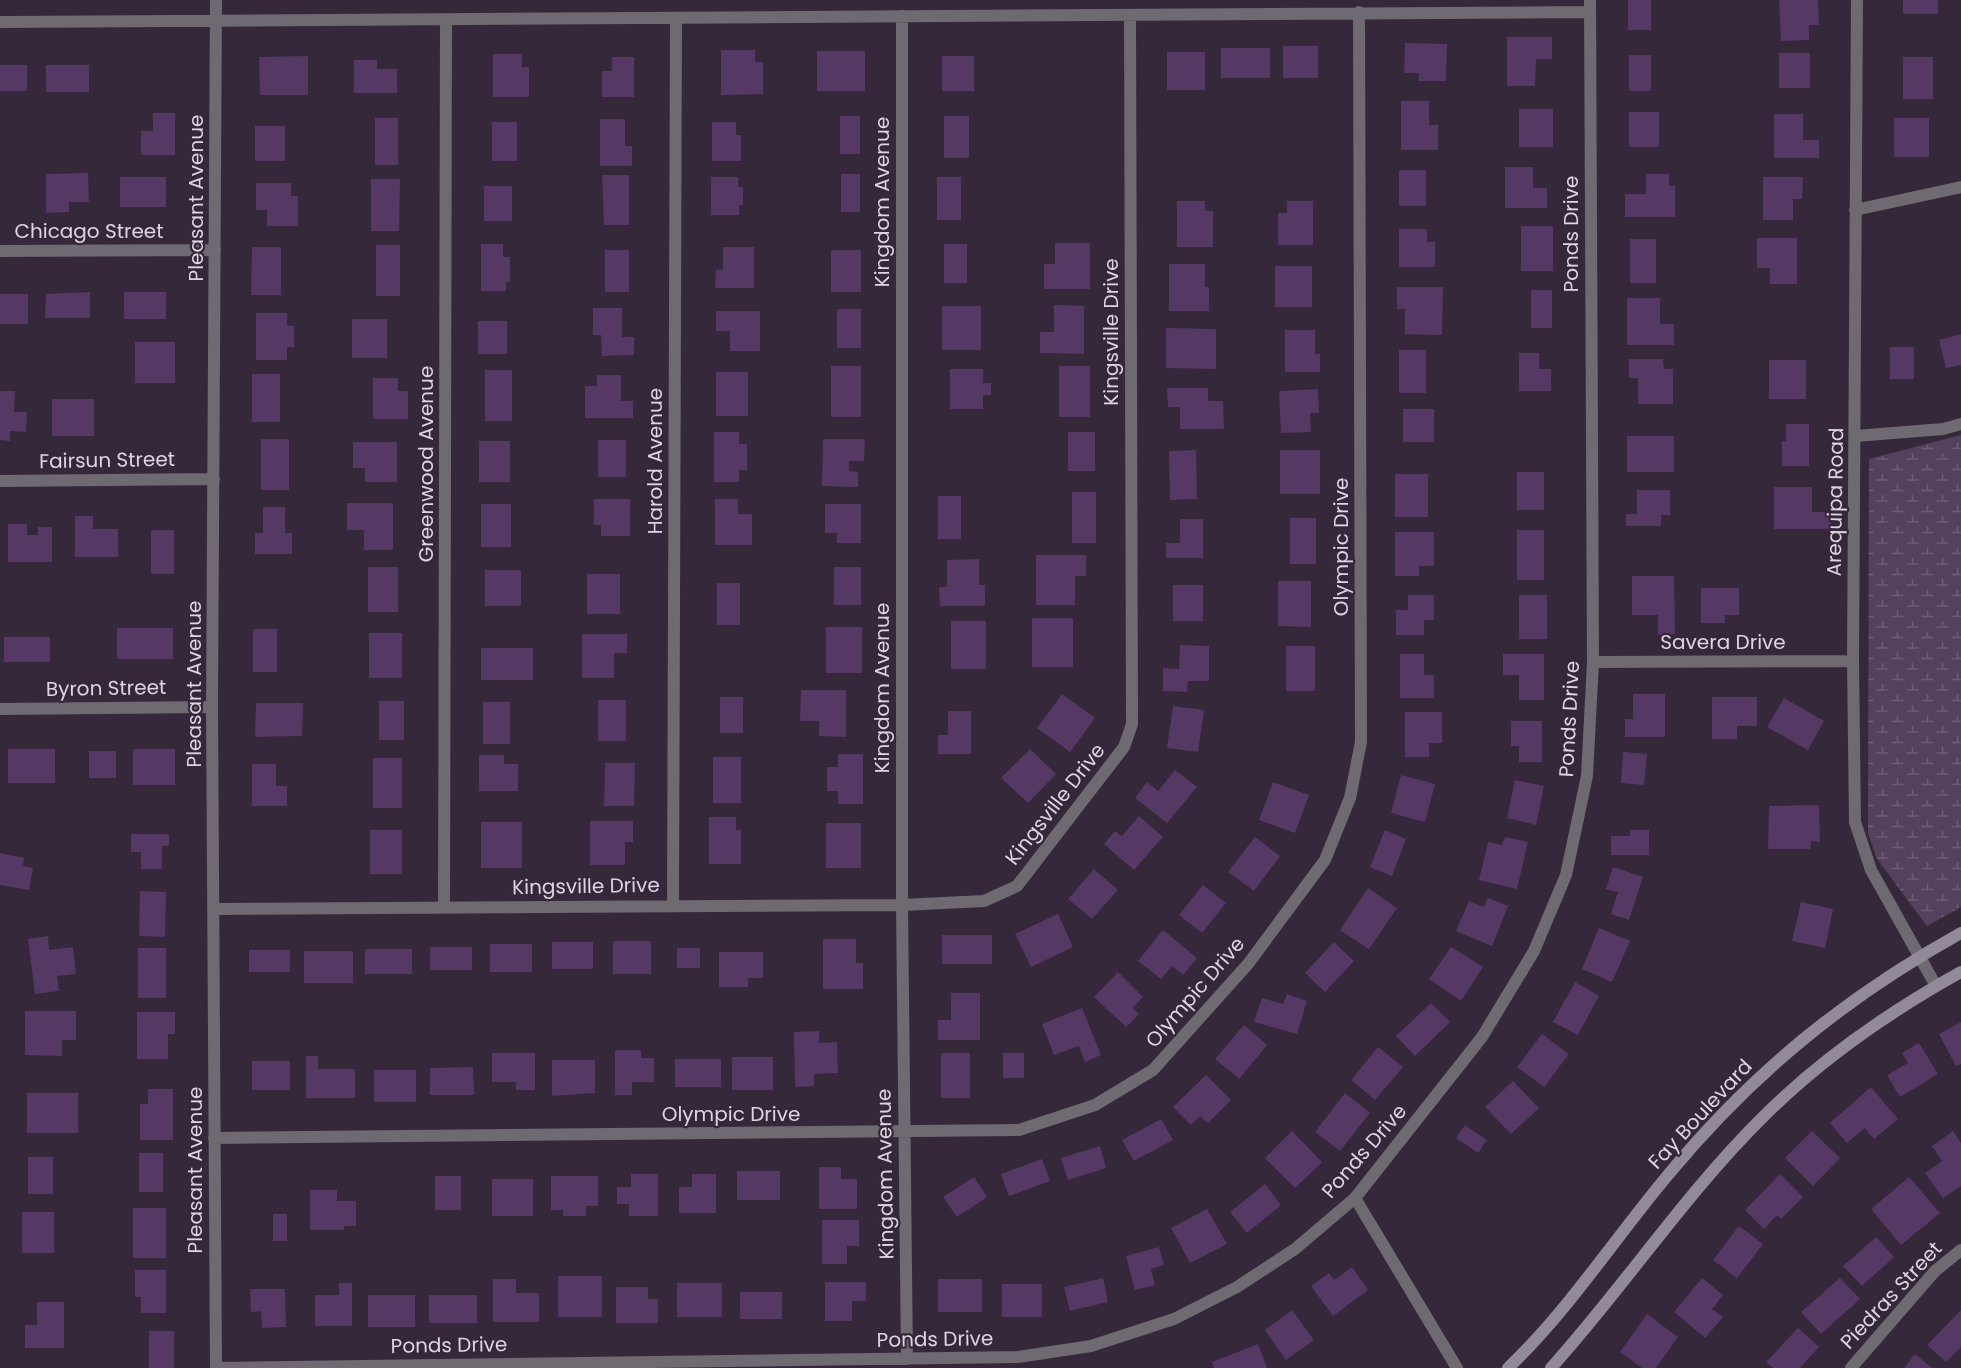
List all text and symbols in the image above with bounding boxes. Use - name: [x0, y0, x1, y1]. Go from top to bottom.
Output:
- street label: Pleasant Avenue: [182, 115, 210, 281]
- street label: Kingdom Avenue: [868, 117, 896, 287]
- street label: Ponds Drive: [1557, 176, 1585, 292]
- street label: Chicago Street: [14, 217, 164, 245]
- street label: Kingsville Drive: [1097, 258, 1125, 406]
- street label: Greenwood Avenue: [412, 366, 440, 562]
- street label: Harold Avenue: [641, 388, 669, 534]
- street label: Arequipa Road: [1820, 427, 1850, 577]
- street label: Fairsun Street: [39, 445, 175, 475]
- street label: Olympic Drive: [1327, 478, 1355, 616]
- street label: Pleasant Avenue: [180, 601, 208, 767]
- street label: Kingdom Avenue: [868, 603, 896, 773]
- street label: Savera Drive: [1660, 628, 1786, 656]
- street label: Ponds Drive: [1552, 660, 1586, 778]
- street label: Byron Street: [46, 673, 166, 703]
- street label: Kingsville Drive: [999, 737, 1111, 871]
- street label: Kingsville Drive: [512, 871, 660, 901]
- street label: Olympic Drive: [1139, 931, 1251, 1053]
- street label: Fay Boulevard: [1642, 1053, 1758, 1175]
- street label: Pleasant Avenue: [181, 1087, 209, 1253]
- street label: Kingdom Avenue: [870, 1088, 900, 1260]
- street label: Ponds Drive: [1315, 1098, 1413, 1204]
- street label: Olympic Drive: [662, 1100, 800, 1128]
- street label: Piedras Street: [1834, 1235, 1948, 1355]
- street label: Ponds Drive: [876, 1324, 994, 1354]
- street label: Ponds Drive: [390, 1330, 508, 1360]

